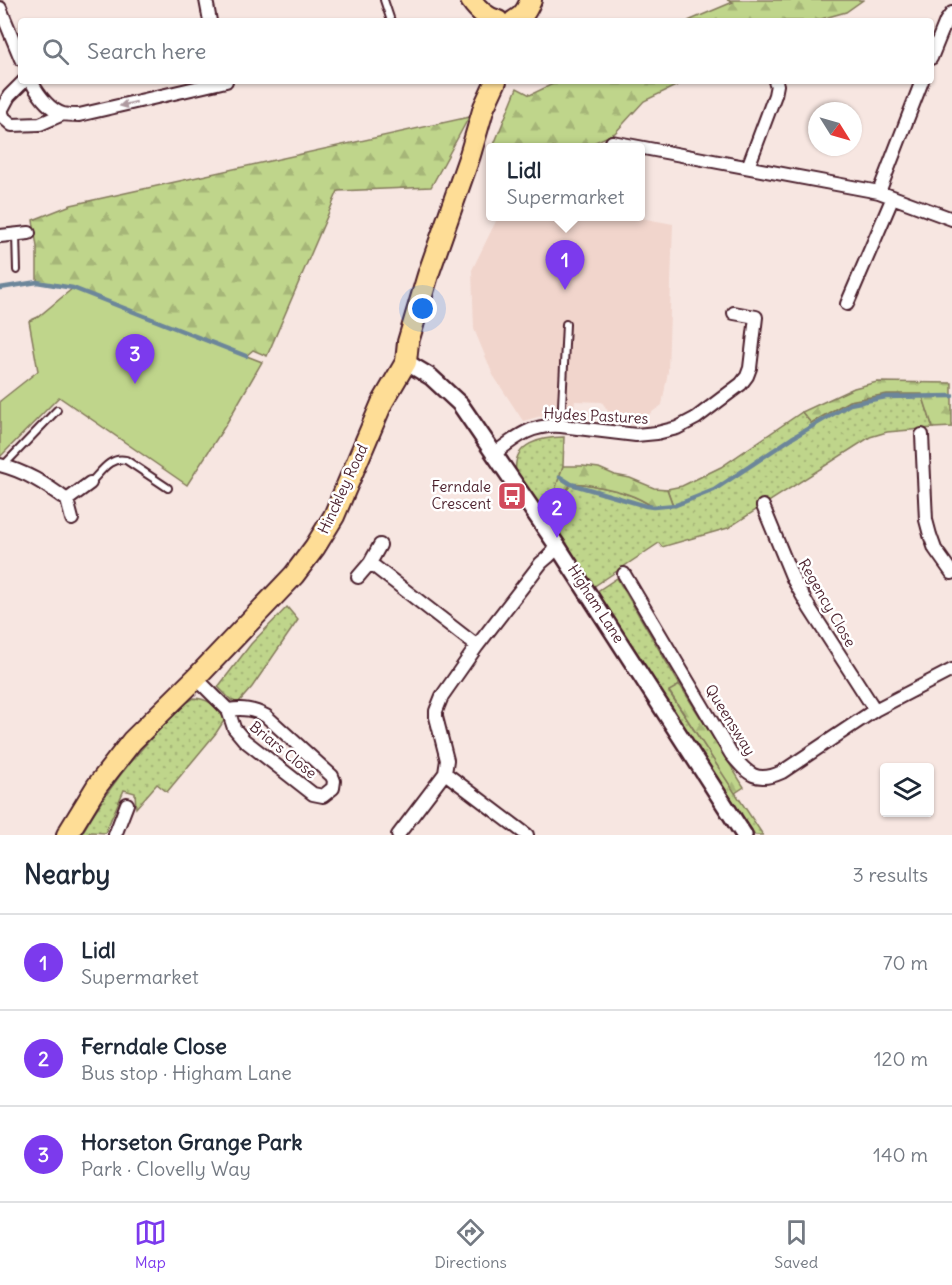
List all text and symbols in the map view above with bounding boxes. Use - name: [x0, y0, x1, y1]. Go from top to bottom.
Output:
- search box: [18, 18, 934, 84]
- icon: search: [39, 35, 72, 68]
- text: Search here: [87, 37, 206, 65]
- one-way arrow: [119, 99, 137, 109]
- north arrow: [808, 102, 862, 156]
- popup: [486, 143, 645, 221]
- text: Lidl: [507, 156, 541, 184]
- text: Supermarket: [507, 184, 624, 209]
- pin: 1: [546, 240, 584, 290]
- your location: [408, 294, 437, 323]
- pin: 3: [116, 334, 154, 384]
- street label: Hydes Pastures: [543, 403, 649, 428]
- street label: Hinckley Road: [313, 441, 372, 537]
- place label: Ferndale Crescent: [432, 477, 491, 513]
- bus stop icon: Ferndale Crescent: [496, 480, 528, 512]
- pin: 2: [538, 488, 576, 538]
- street label: Regency Close: [795, 555, 860, 650]
- street label: Higham Lane: [564, 561, 629, 647]
- street label: Queensway: [701, 681, 760, 759]
- street label: Briars Close: [246, 717, 321, 782]
- map controls: [880, 763, 934, 817]
- button: layers: [880, 763, 934, 817]
- text: Nearby: [24, 858, 110, 891]
- text: 3 results: [852, 862, 928, 887]
- text: Lidl: [81, 936, 116, 964]
- text: 1: [40, 950, 47, 975]
- text: 70 m: [883, 950, 928, 975]
- text: Supermarket: [81, 964, 199, 989]
- text: Ferndale Close: [81, 1032, 227, 1060]
- text: 2: [38, 1046, 49, 1071]
- text: 120 m: [874, 1046, 928, 1071]
- text: Bus stop · Higham Lane: [81, 1060, 292, 1085]
- text: Horseton Grange Park: [81, 1128, 303, 1156]
- text: 3: [38, 1142, 49, 1167]
- text: 140 m: [873, 1142, 928, 1167]
- text: Park · Clovelly Way: [81, 1156, 251, 1181]
- tab: Map: [134, 1216, 167, 1272]
- tab: Directions: [434, 1216, 507, 1272]
- tab: Saved: [774, 1216, 818, 1272]

